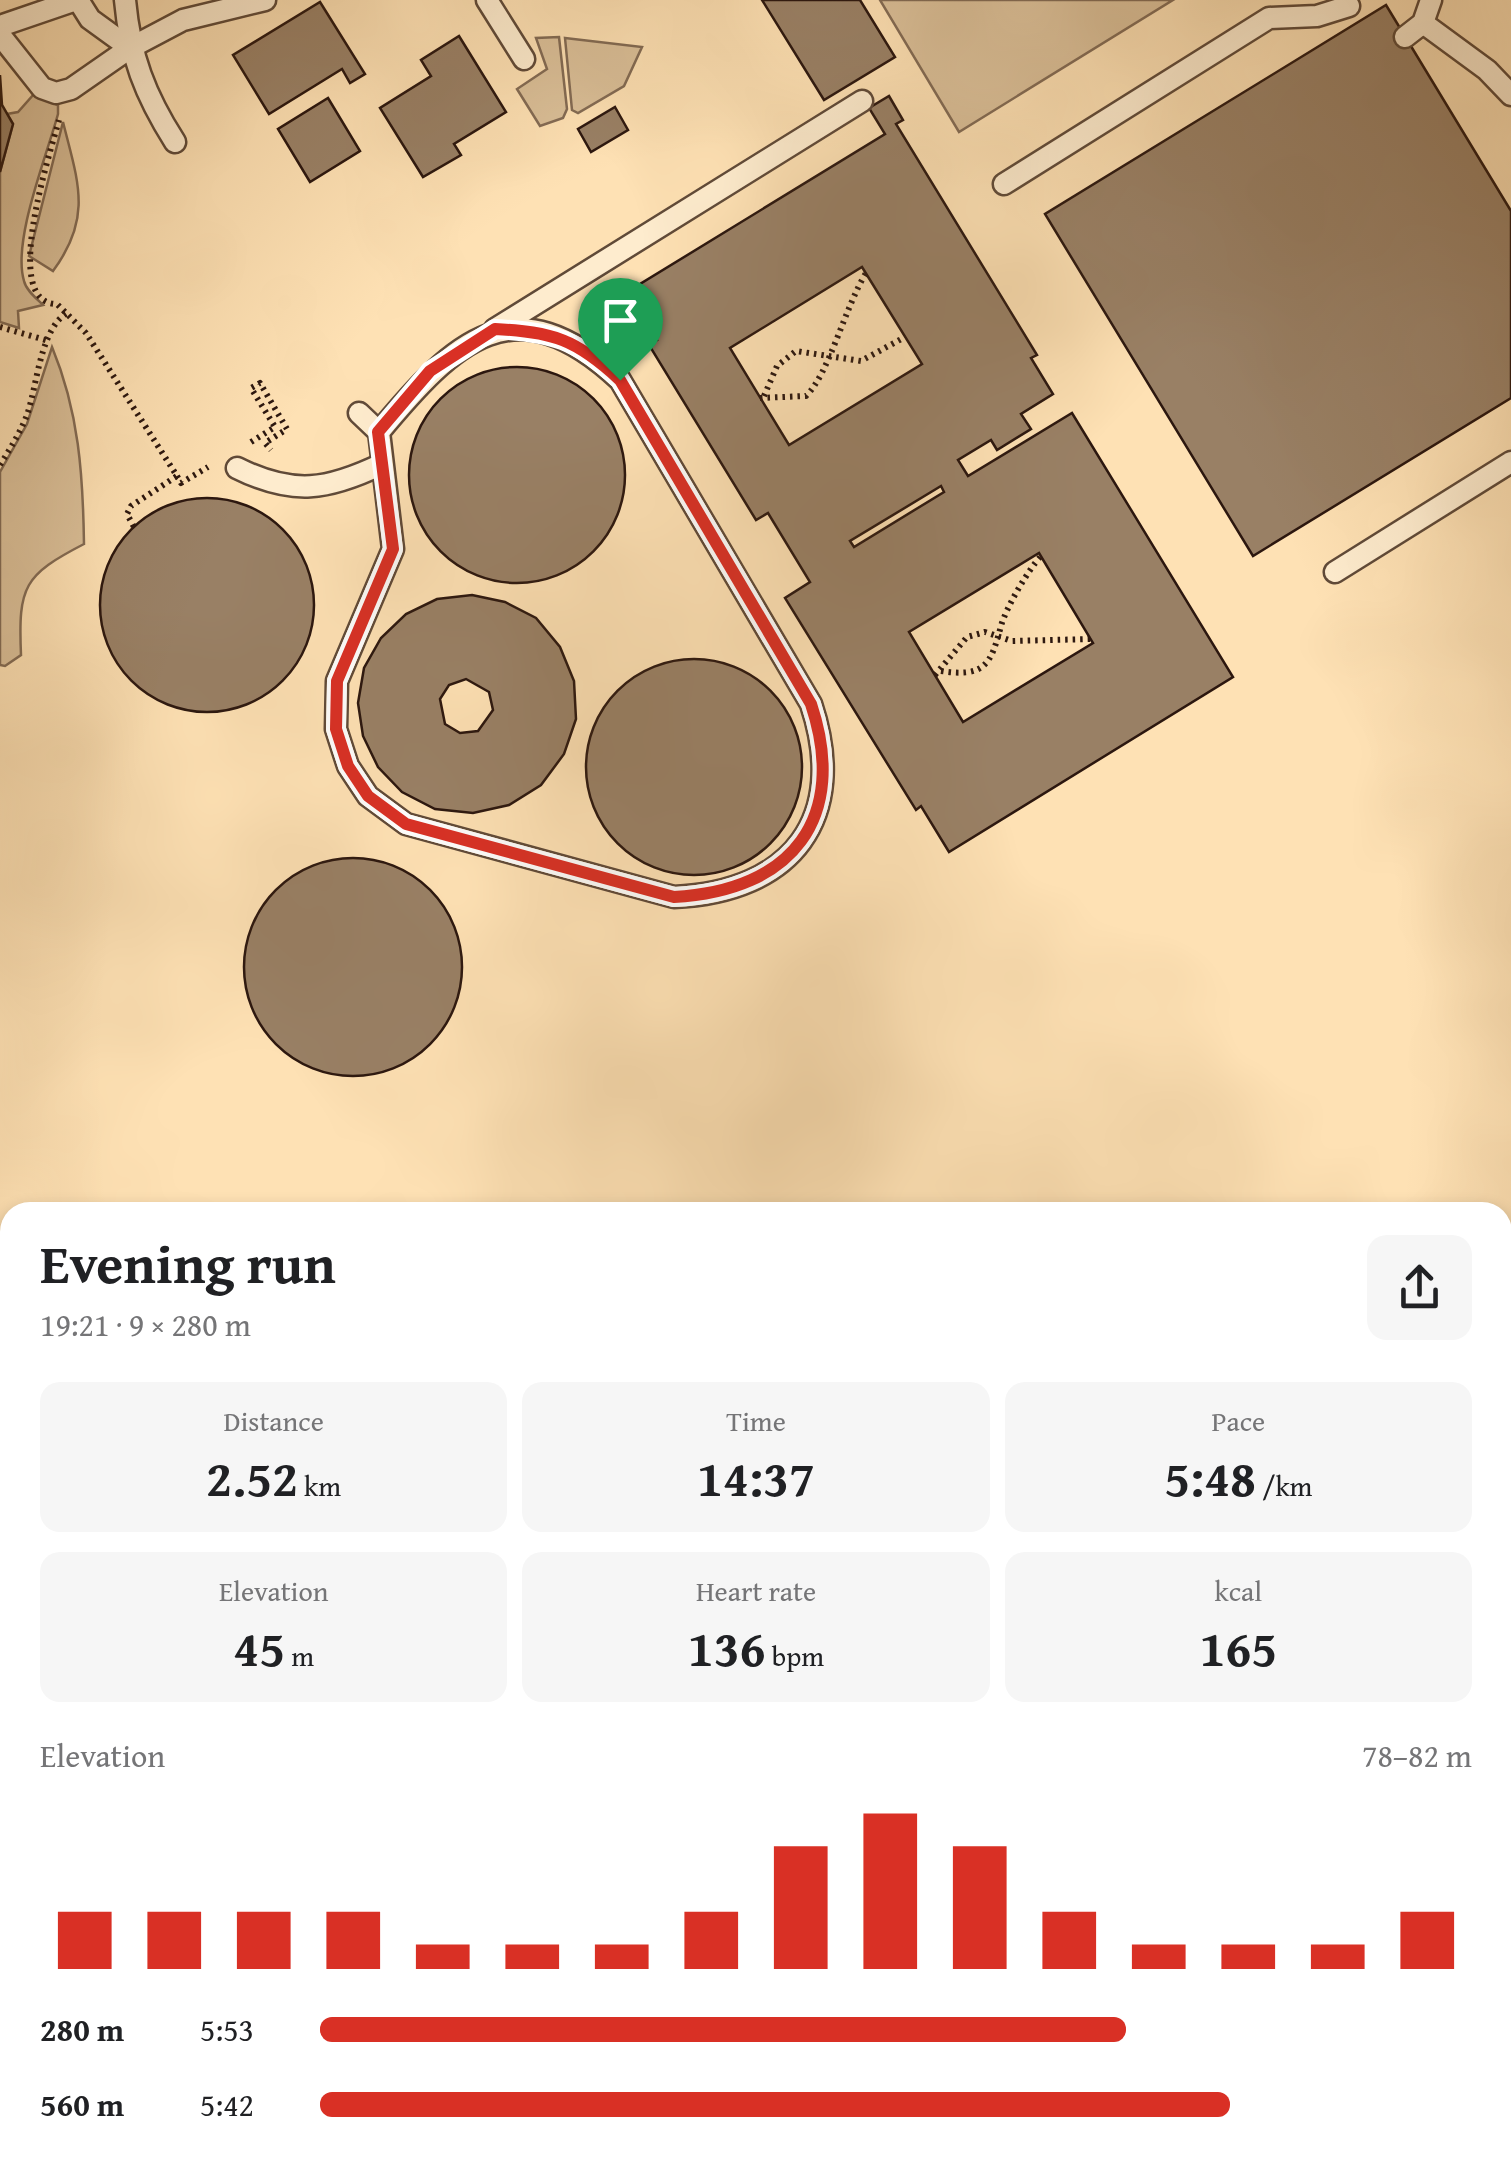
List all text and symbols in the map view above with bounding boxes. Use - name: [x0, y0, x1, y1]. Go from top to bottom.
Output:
- pin: [578, 278, 663, 381]
- icon: arrive: [593, 293, 648, 348]
- text: Evening run: [40, 1223, 336, 1303]
- button: share: [1367, 1235, 1472, 1340]
- text: 19:21 · 9 × 280 m: [40, 1301, 251, 1348]
- text: Distance: [223, 1400, 324, 1441]
- text: Time: [726, 1400, 786, 1441]
- text: Pace: [1211, 1400, 1265, 1441]
- text: 2.52: [206, 1441, 298, 1514]
- text: 14:37: [697, 1441, 815, 1514]
- text: 5:48: [1164, 1441, 1256, 1514]
- text: km: [298, 1465, 341, 1506]
- text: /km: [1256, 1465, 1312, 1506]
- text: Elevation: [219, 1570, 328, 1611]
- text: Heart rate: [696, 1570, 816, 1611]
- text: kcal: [1214, 1570, 1262, 1611]
- text: 45: [233, 1611, 285, 1684]
- text: 136: [688, 1611, 766, 1684]
- text: 165: [1199, 1611, 1277, 1684]
- text: m: [285, 1635, 314, 1676]
- text: bpm: [766, 1635, 824, 1676]
- text: Elevation: [40, 1732, 165, 1779]
- text: 78–82 m: [1362, 1732, 1472, 1779]
- text: 280 m: [40, 2006, 124, 2053]
- text: 5:53: [200, 2006, 254, 2053]
- text: 560 m: [40, 2081, 124, 2128]
- text: 5:42: [200, 2081, 254, 2128]

